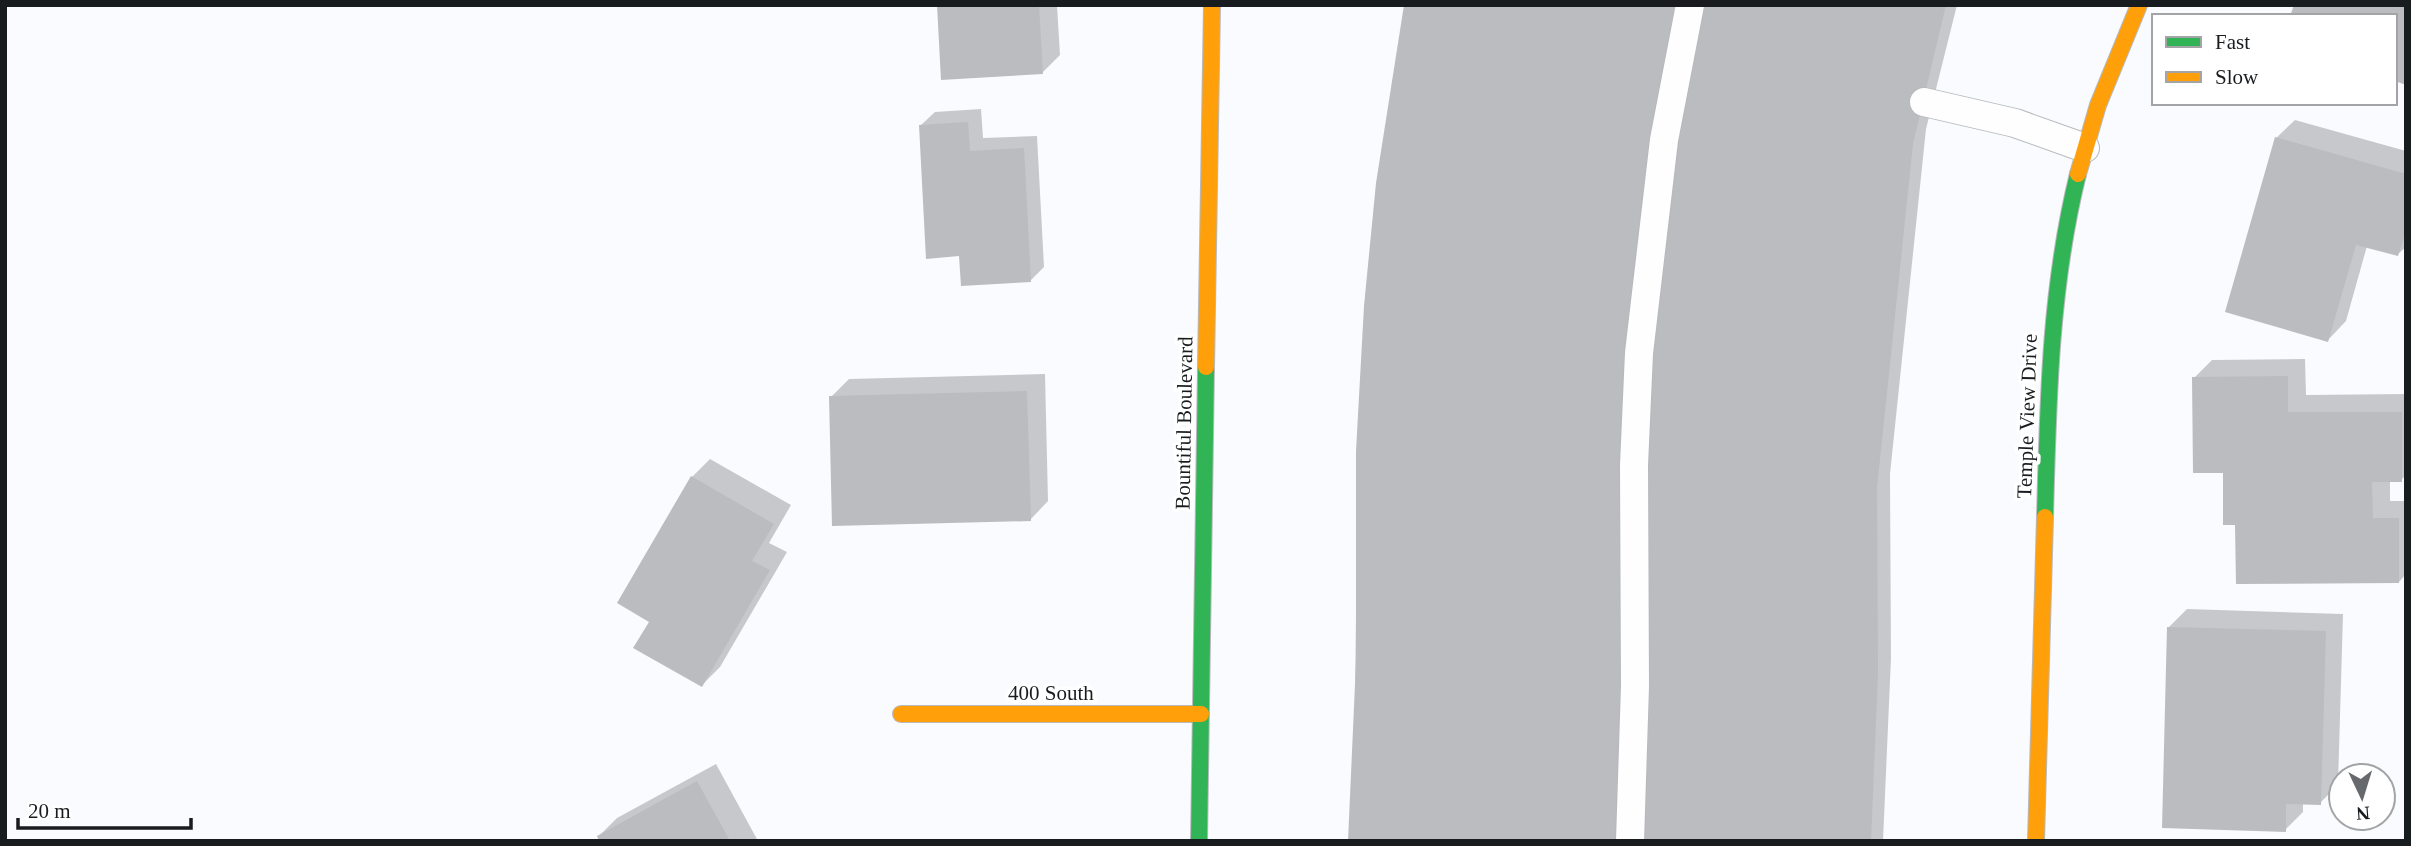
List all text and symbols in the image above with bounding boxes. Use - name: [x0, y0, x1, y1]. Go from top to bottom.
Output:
- legend: [2152, 14, 2397, 105]
- text: Fast: [2215, 30, 2250, 54]
- text: Slow: [2215, 65, 2259, 89]
- street label: Temple View Drive: [2012, 333, 2042, 499]
- street label: Bountiful Boulevard: [1170, 336, 1198, 510]
- street label: 400 South: [1008, 681, 1094, 705]
- north arrow: [2327, 762, 2397, 832]
- scale bar: [18, 786, 191, 830]
- text: 20 m: [28, 799, 71, 823]
- text: N: [2355, 803, 2371, 824]

